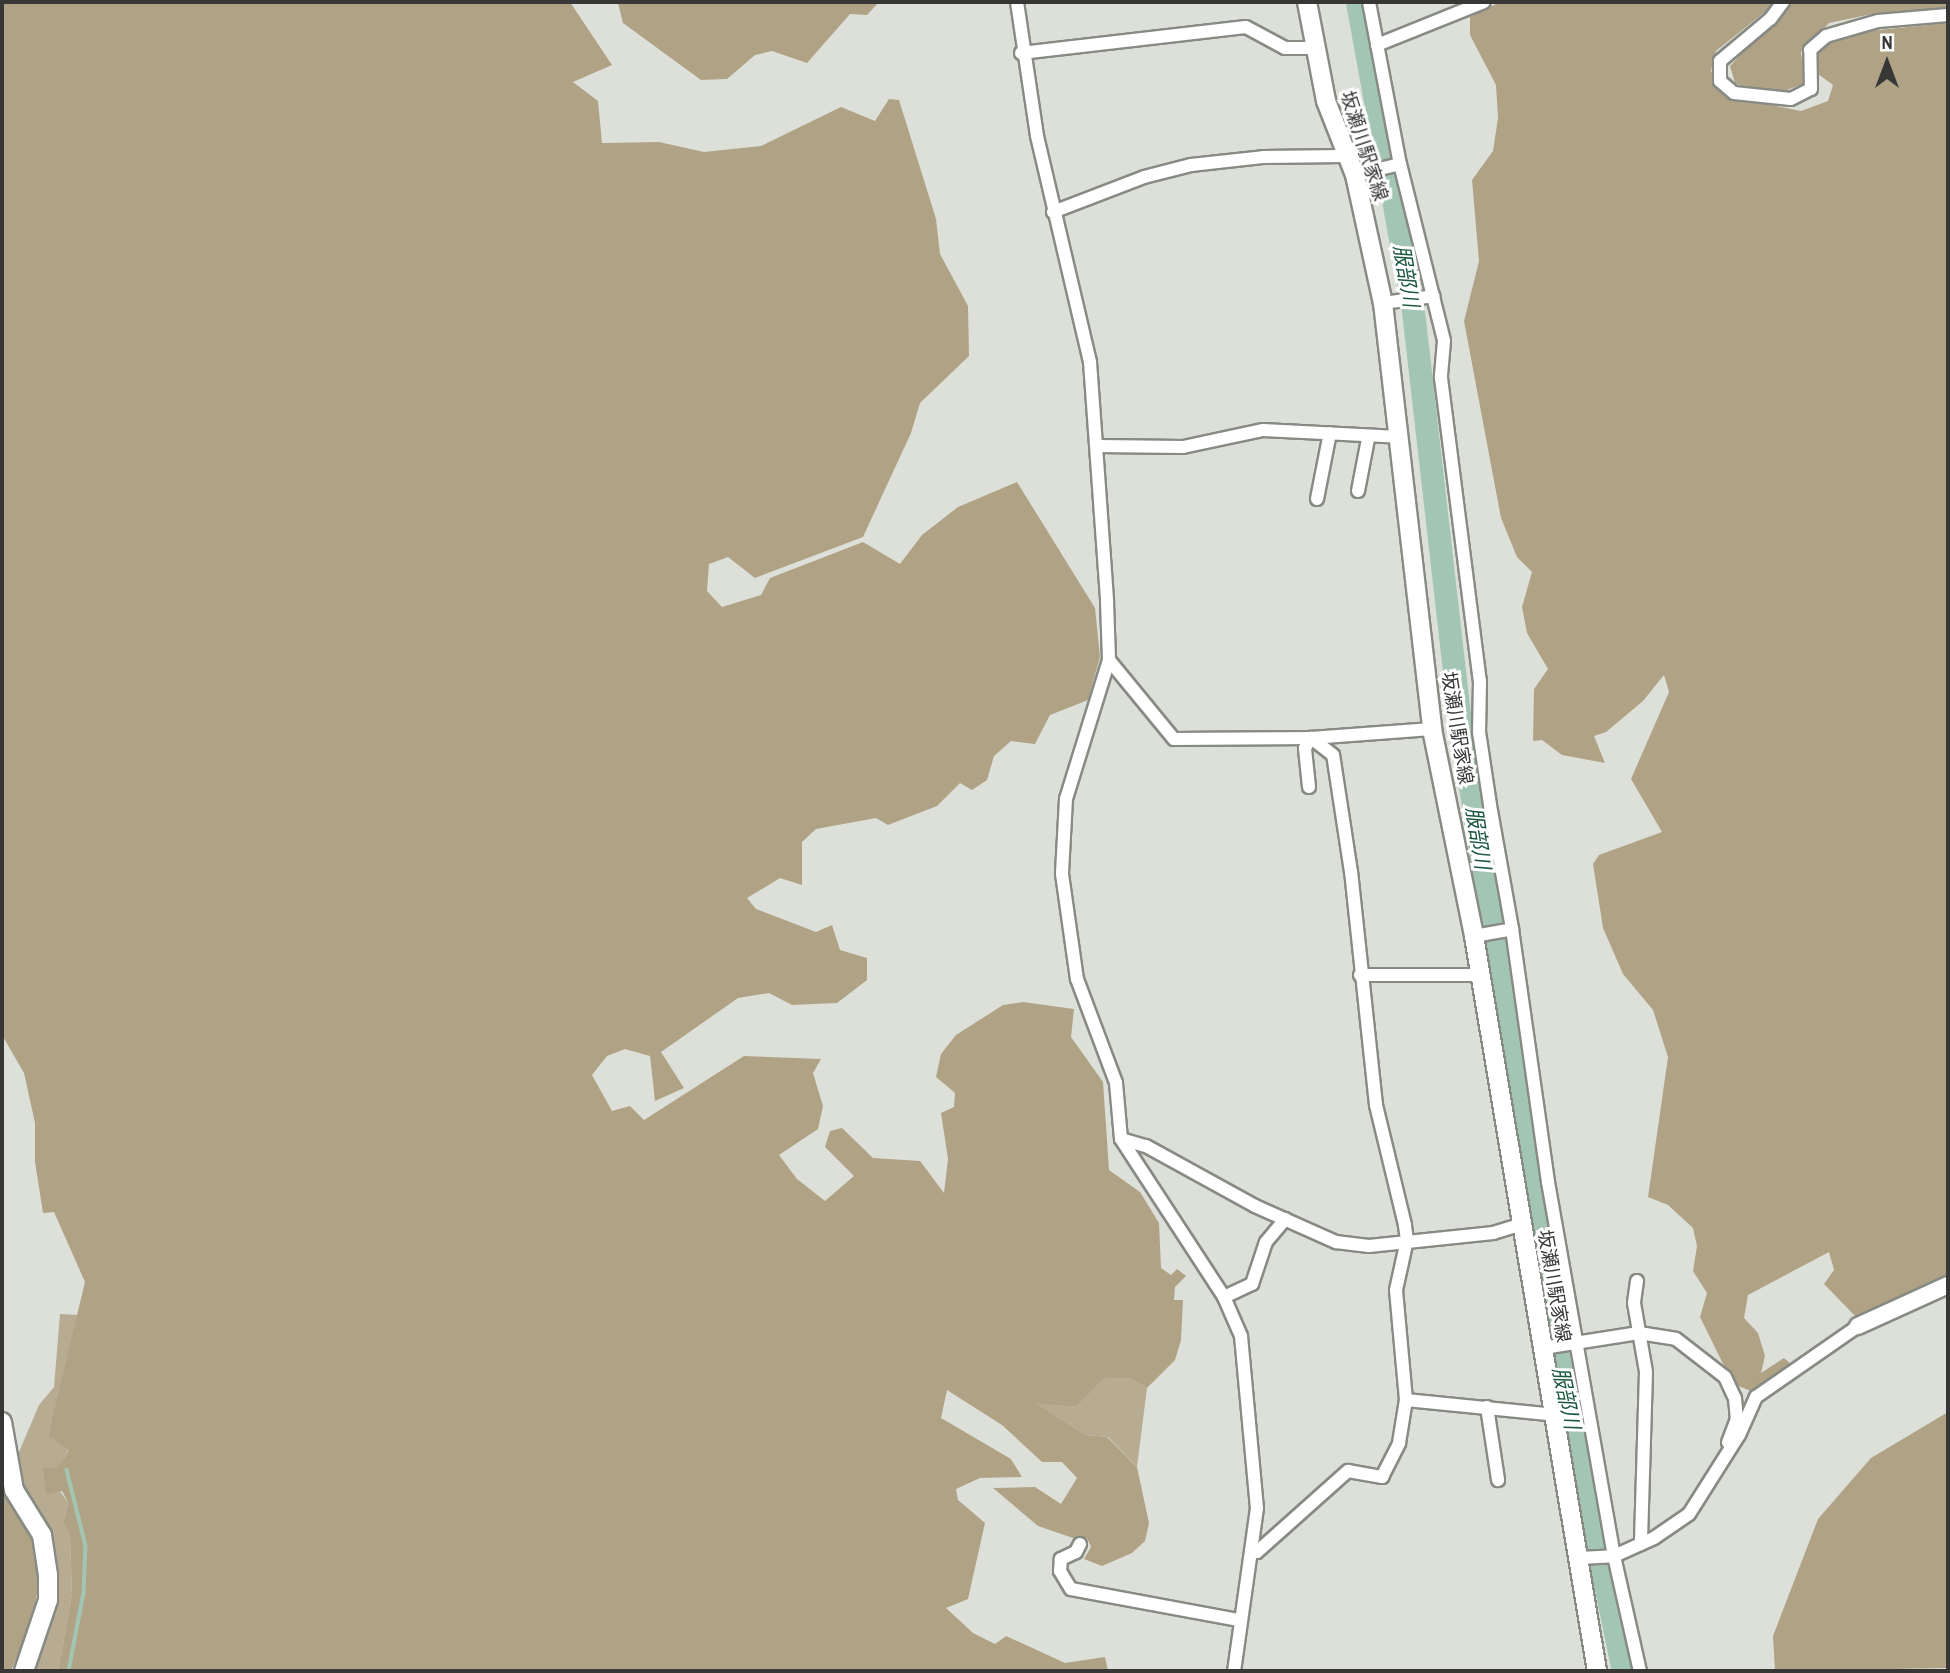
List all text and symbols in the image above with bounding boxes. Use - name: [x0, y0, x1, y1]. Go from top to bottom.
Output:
- north arrow: [1852, 28, 1922, 98]
- text: N: [1881, 29, 1893, 55]
- street label: 坂瀬川駅家線: [1336, 88, 1392, 204]
- water label: 服部川: [1388, 243, 1424, 309]
- street label: 坂瀬川駅家線: [1437, 670, 1477, 786]
- water label: 服部川: [1461, 805, 1495, 871]
- street label: 坂瀬川駅家線: [1533, 1228, 1575, 1344]
- water label: 服部川: [1547, 1365, 1585, 1431]

